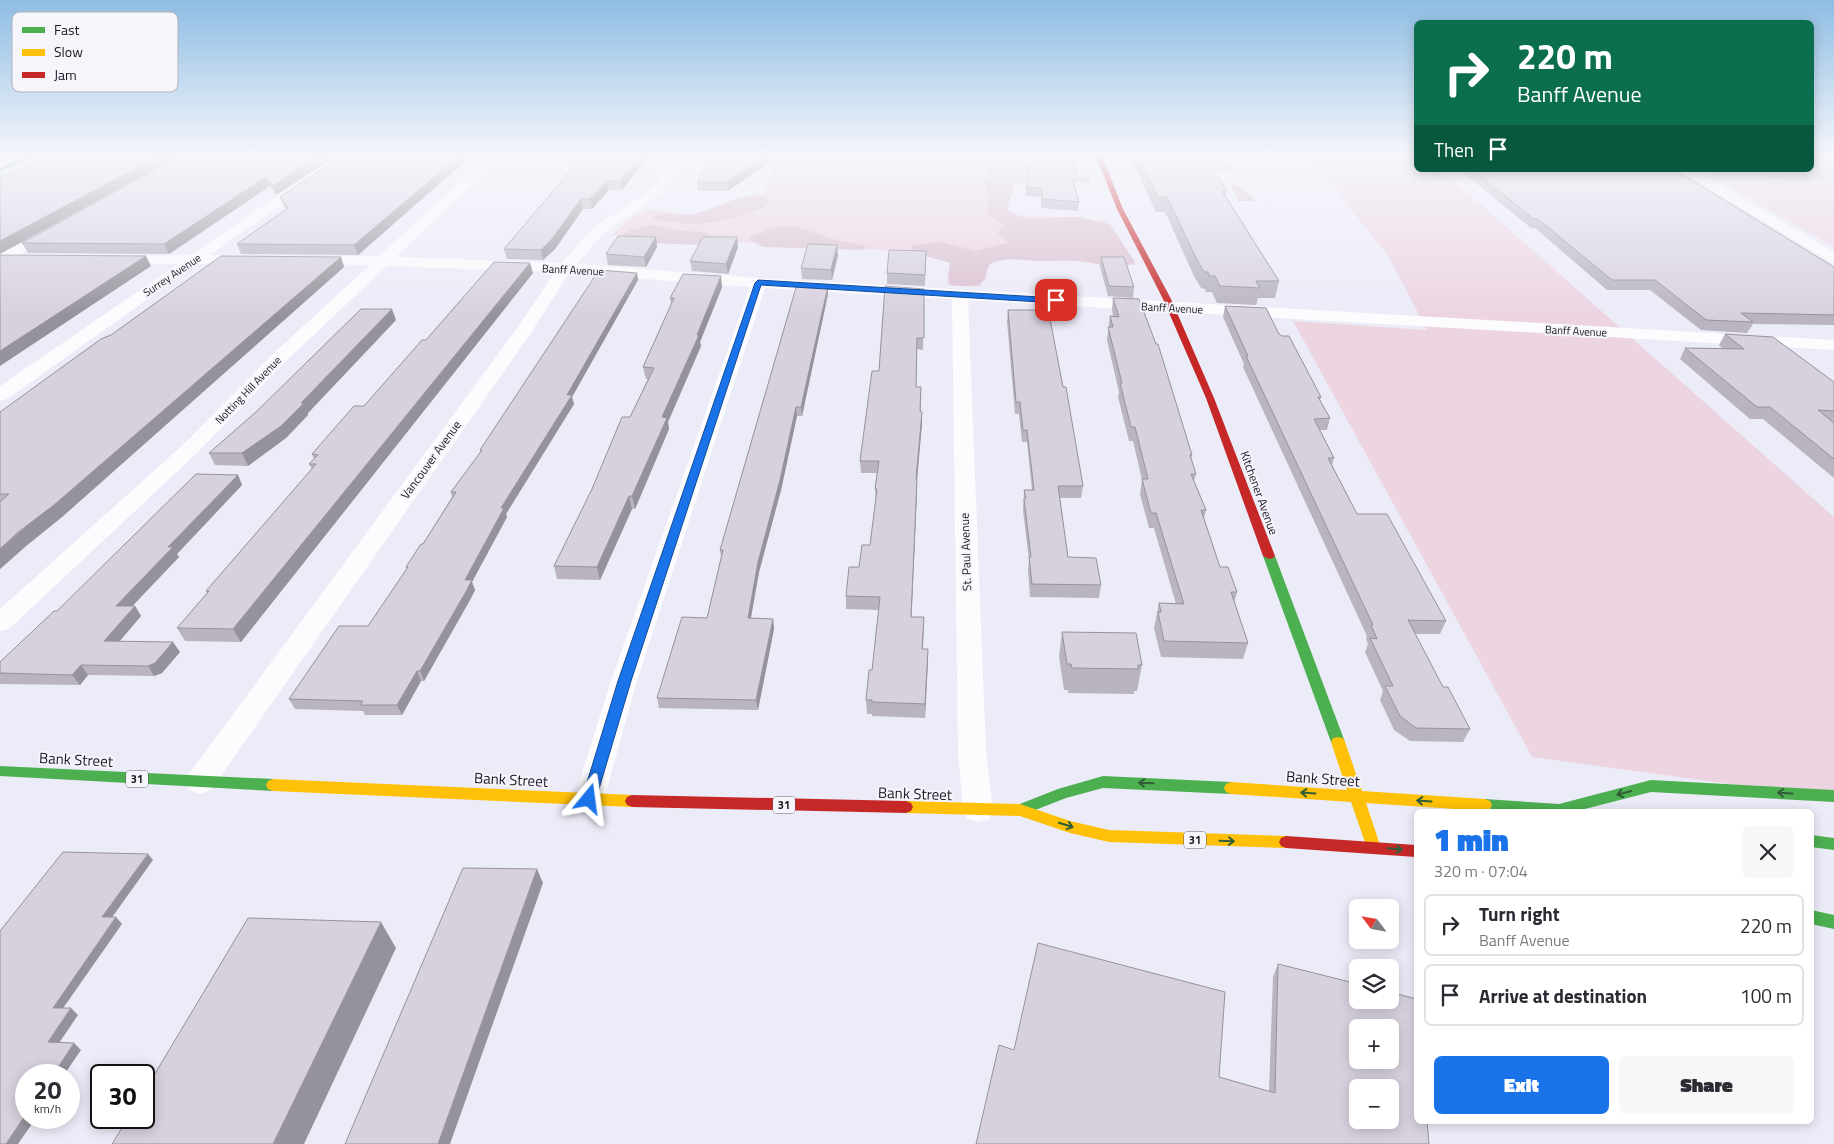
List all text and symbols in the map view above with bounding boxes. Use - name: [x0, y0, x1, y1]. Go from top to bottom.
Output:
- legend: [12, 12, 178, 92]
- text: Fast: [54, 19, 79, 40]
- text: 220 m: [1517, 29, 1613, 83]
- icon: right: [1434, 40, 1499, 105]
- text: Slow: [54, 41, 83, 62]
- text: Jam: [54, 64, 77, 85]
- text: Banff Avenue: [1517, 77, 1642, 111]
- text: Then: [1434, 135, 1474, 164]
- icon: arrive: [1484, 135, 1512, 163]
- street label: Surrey Avenue: [140, 249, 205, 300]
- street label: Banff Avenue: [541, 260, 605, 280]
- pin: [1035, 279, 1077, 321]
- icon: arrive: [1042, 286, 1070, 314]
- street label: Banff Avenue: [1140, 298, 1204, 318]
- street label: Banff Avenue: [1544, 321, 1608, 341]
- street label: Notting Hill Avenue: [211, 352, 285, 428]
- street label: Vancouver Avenue: [396, 416, 466, 503]
- street label: Kitchener Avenue: [1235, 448, 1283, 538]
- street label: St. Paul Avenue: [955, 513, 976, 591]
- street label: Bank Street: [38, 746, 114, 773]
- street label: Bank Street: [1285, 764, 1361, 793]
- street label: Bank Street: [473, 766, 549, 793]
- road number: 31: [126, 771, 148, 788]
- position arrow: [562, 772, 614, 824]
- one-way arrow: [1138, 778, 1154, 788]
- street label: Bank Street: [878, 781, 953, 806]
- one-way arrow: [1300, 788, 1316, 797]
- one-way arrow: [1616, 789, 1632, 798]
- one-way arrow: [1778, 789, 1794, 798]
- road number: 31: [773, 796, 795, 814]
- one-way arrow: [1416, 796, 1432, 805]
- text: 1 min: [1434, 817, 1509, 863]
- one-way arrow: [1058, 821, 1074, 831]
- button: close: [1742, 826, 1794, 878]
- road number: 31: [1184, 832, 1206, 848]
- one-way arrow: [1219, 836, 1235, 845]
- one-way arrow: [1387, 845, 1403, 854]
- text: 320 m · 07:04: [1434, 859, 1528, 883]
- north arrow: [1349, 899, 1399, 949]
- map controls: [1349, 899, 1399, 1129]
- text: Turn right: [1479, 899, 1560, 928]
- icon: right: [1436, 911, 1464, 939]
- text: 220 m: [1740, 911, 1792, 940]
- text: Banff Avenue: [1479, 928, 1570, 952]
- button: layers: [1349, 959, 1399, 1009]
- icon: arrive: [1436, 981, 1464, 1009]
- text: Arrive at destination: [1479, 981, 1647, 1010]
- text: 100 m: [1740, 981, 1792, 1010]
- button: +: [1349, 1019, 1399, 1069]
- button: Exit: [1434, 1056, 1609, 1114]
- button: Share: [1619, 1056, 1794, 1114]
- speed limit sign: 30: [90, 1064, 155, 1129]
- text: 20: [33, 1071, 62, 1109]
- button: −: [1349, 1079, 1399, 1129]
- text: km/h: [34, 1099, 61, 1118]

